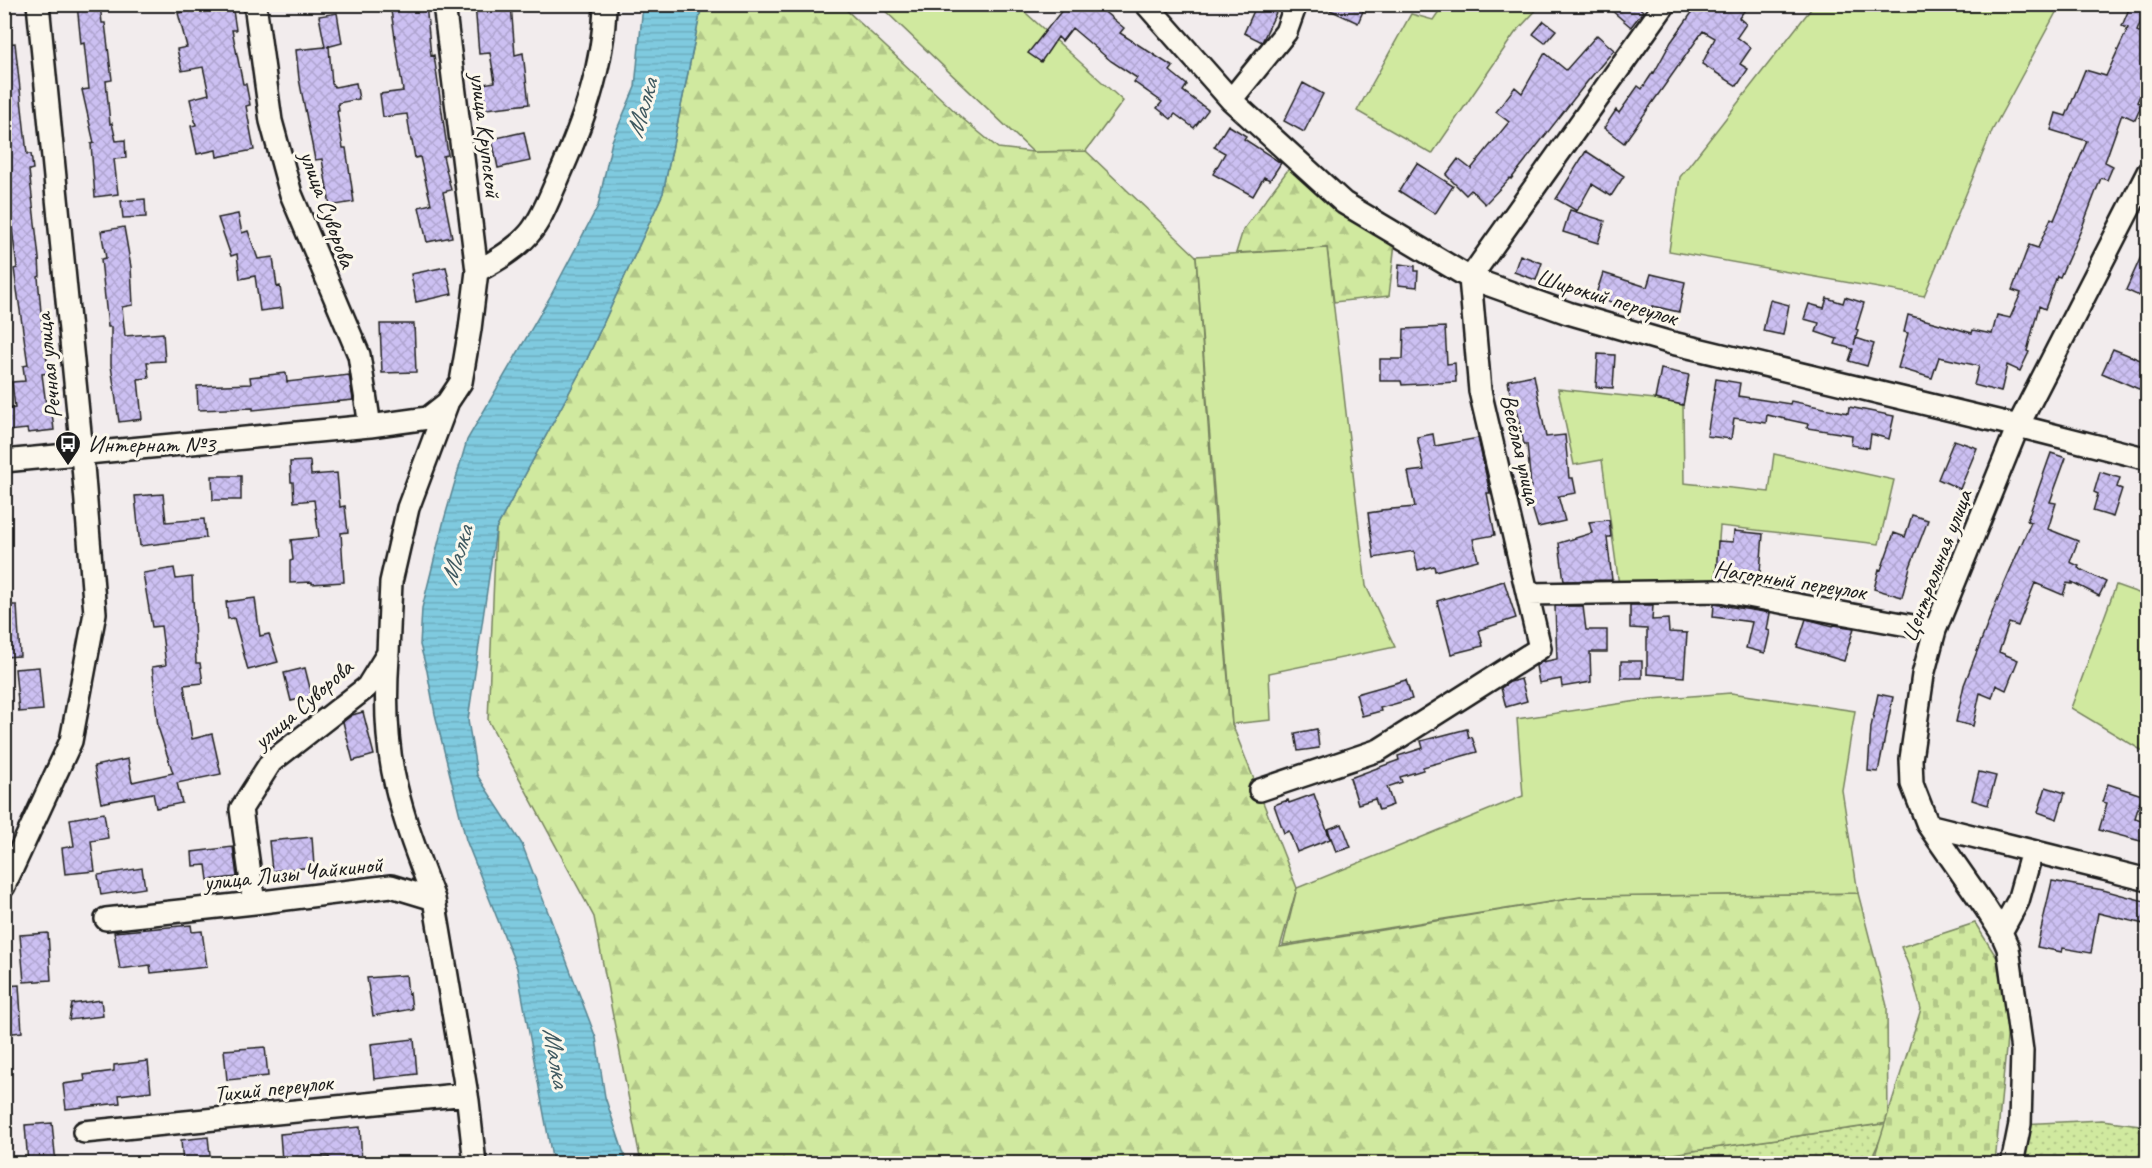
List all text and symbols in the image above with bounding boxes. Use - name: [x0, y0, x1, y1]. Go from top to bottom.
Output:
- street label: улица Крупской: [463, 69, 509, 201]
- water label: Малка: [617, 72, 666, 142]
- street label: улица Суворова: [292, 144, 364, 273]
- street label: Широкий переулок: [1533, 261, 1683, 333]
- street label: Речная улица: [27, 310, 68, 420]
- street label: Весёлая улица: [1494, 391, 1549, 508]
- bus stop icon: Интернат №3: [53, 429, 83, 467]
- place label: Интернат №3: [88, 429, 217, 459]
- street label: Центральная улица: [1893, 484, 1979, 646]
- water label: Малка: [432, 519, 482, 589]
- street label: Нагорный переулок: [1712, 553, 1870, 607]
- street label: улица Суворова: [245, 652, 360, 757]
- street label: улица Лизы Чайкиной: [200, 848, 386, 898]
- water label: Малка: [535, 1025, 578, 1092]
- street label: Тихий переулок: [212, 1067, 336, 1109]

